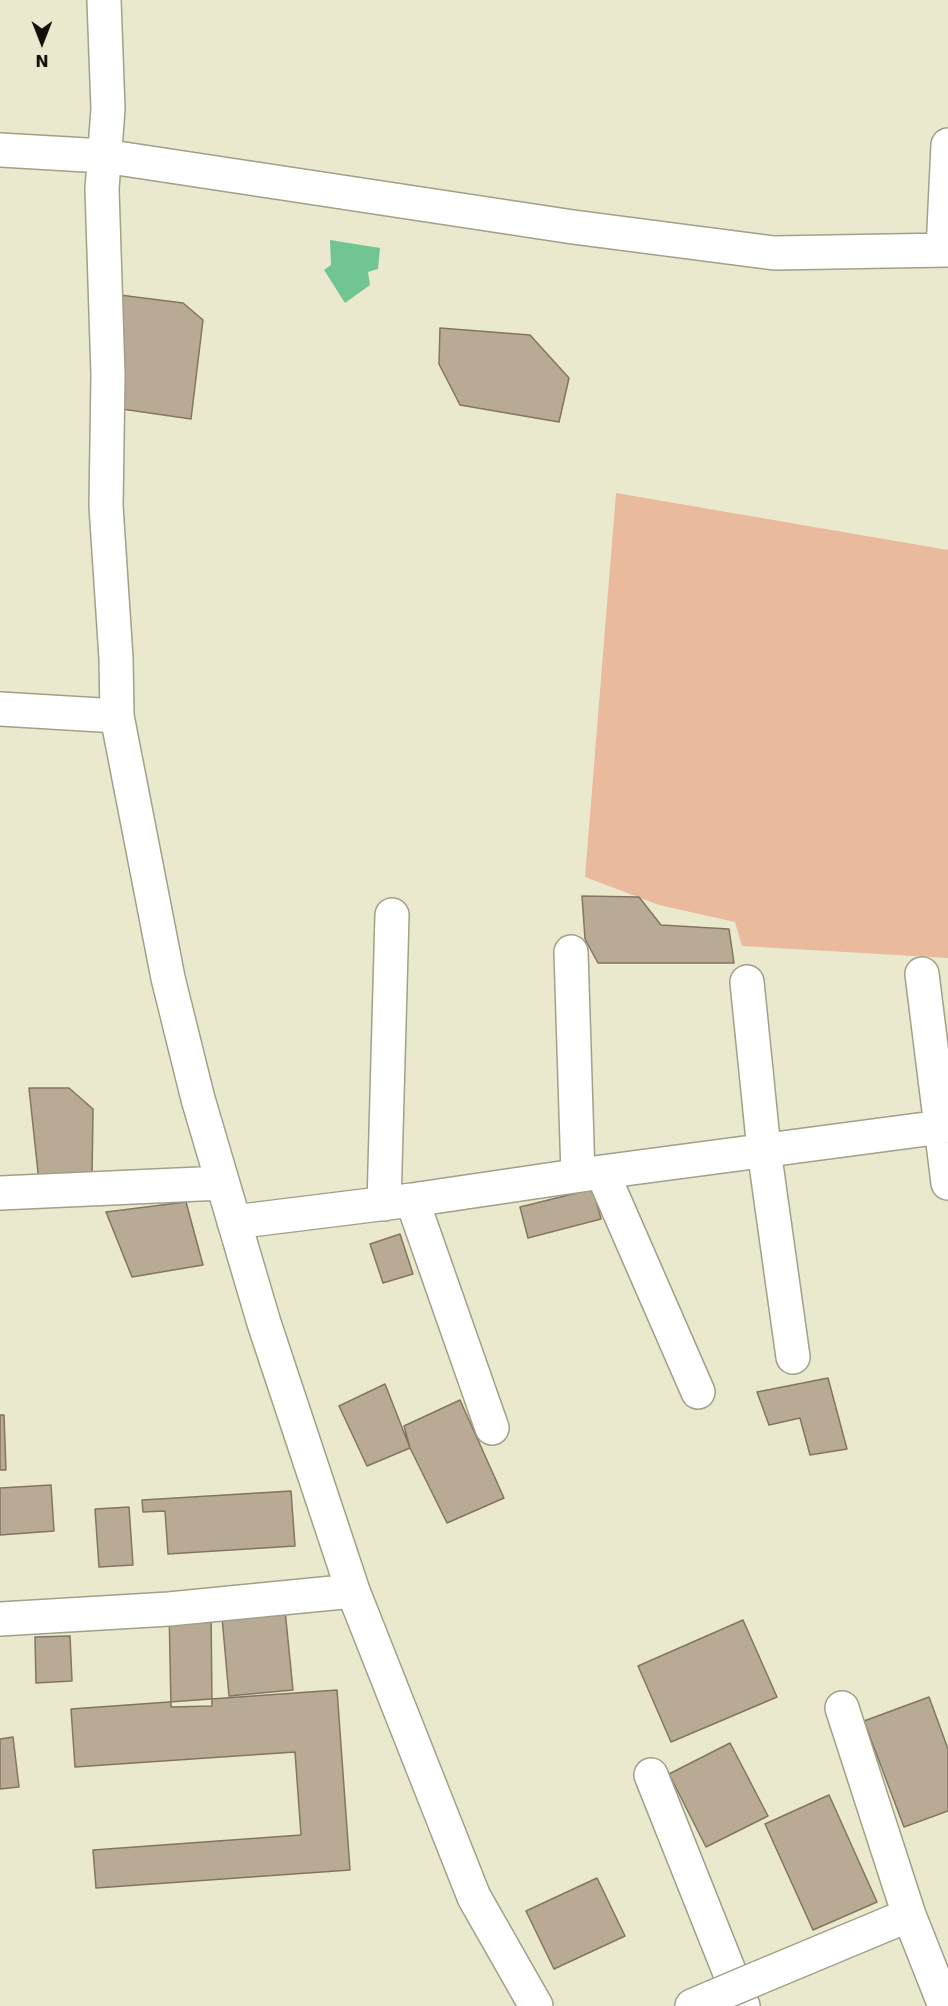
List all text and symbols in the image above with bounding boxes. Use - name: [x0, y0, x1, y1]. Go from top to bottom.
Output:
- north arrow: [12, 12, 72, 72]
- text: N: [35, 51, 49, 70]

